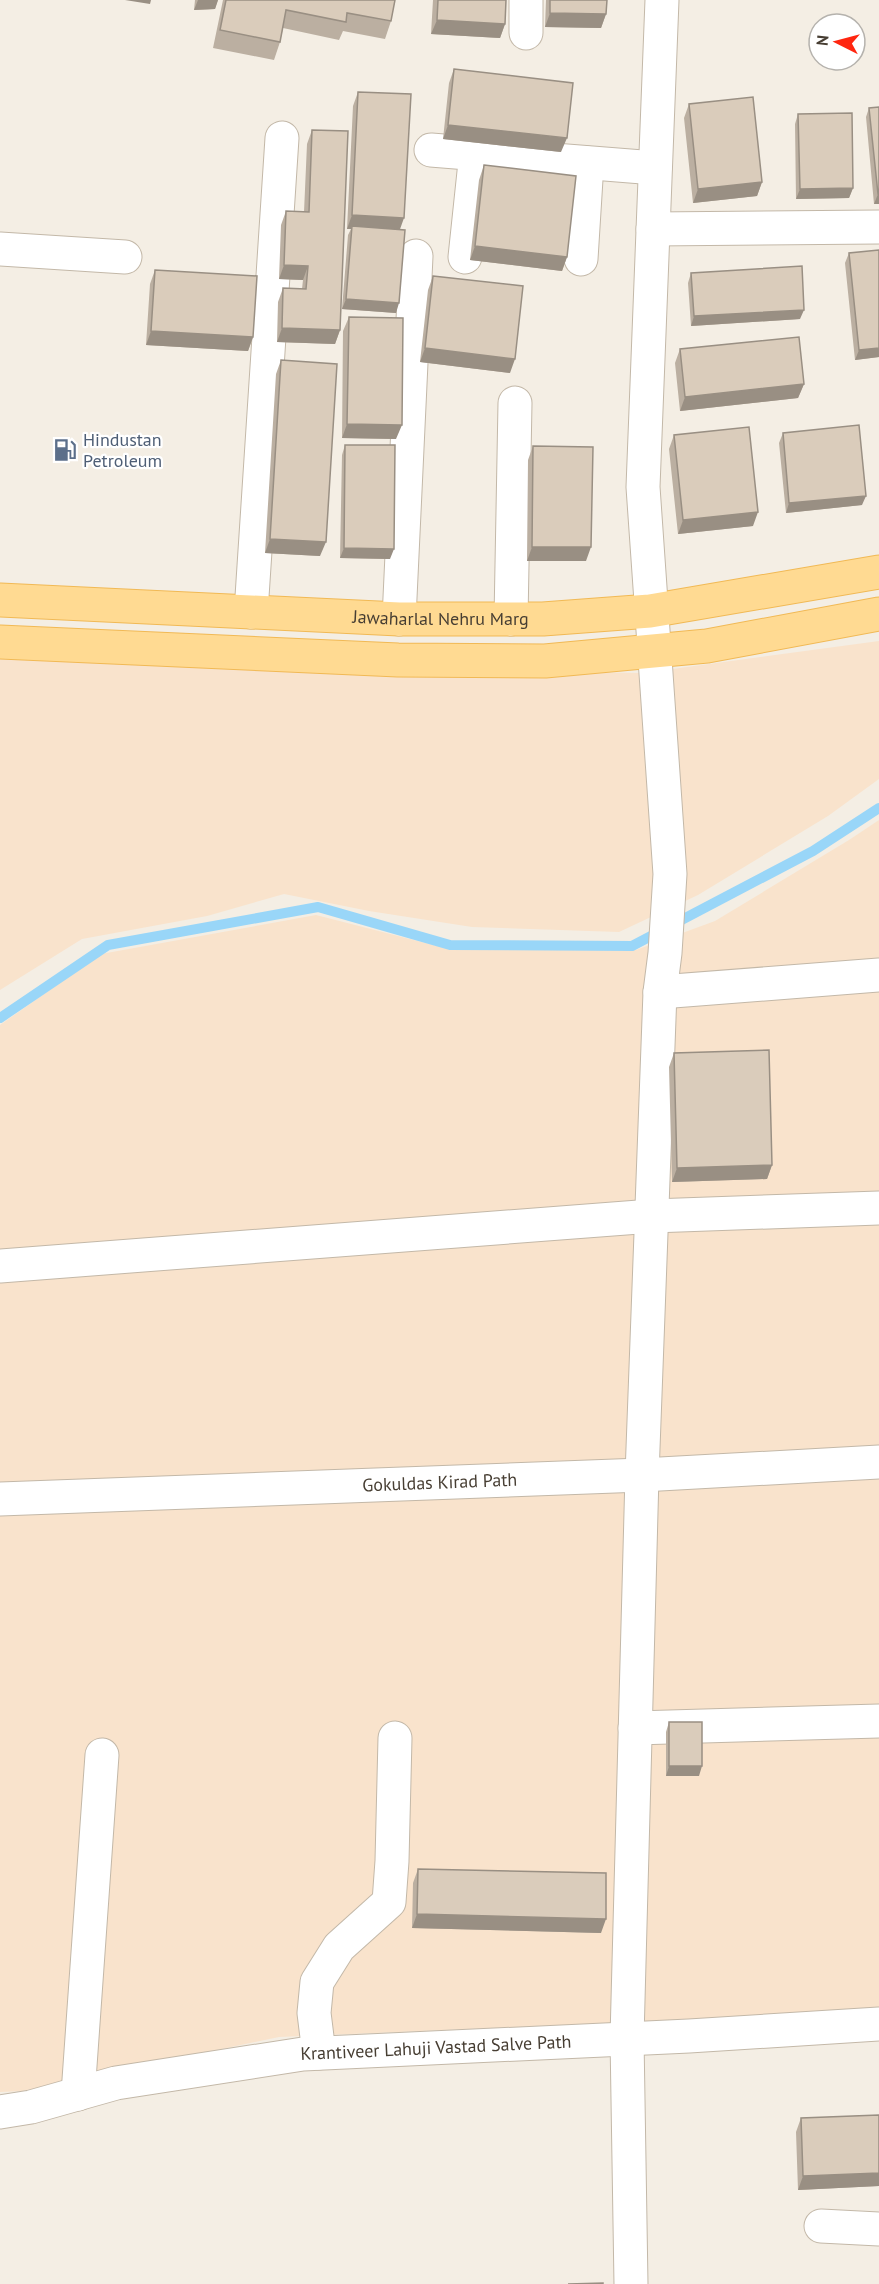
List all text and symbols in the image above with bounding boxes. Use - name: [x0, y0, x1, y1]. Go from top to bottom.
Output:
- north arrow: [807, 12, 867, 72]
- text: N: [812, 34, 833, 47]
- place label: Hindustan Petroleum: [83, 428, 162, 472]
- fuel station icon: Hindustan Petroleum: [52, 437, 78, 463]
- street label: Jawaharlal Nehru Marg: [351, 605, 529, 630]
- street label: Gokuldas Kirad Path: [362, 1468, 518, 1496]
- street label: Krantiveer Lahuji Vastad Salve Path: [300, 2029, 572, 2065]

